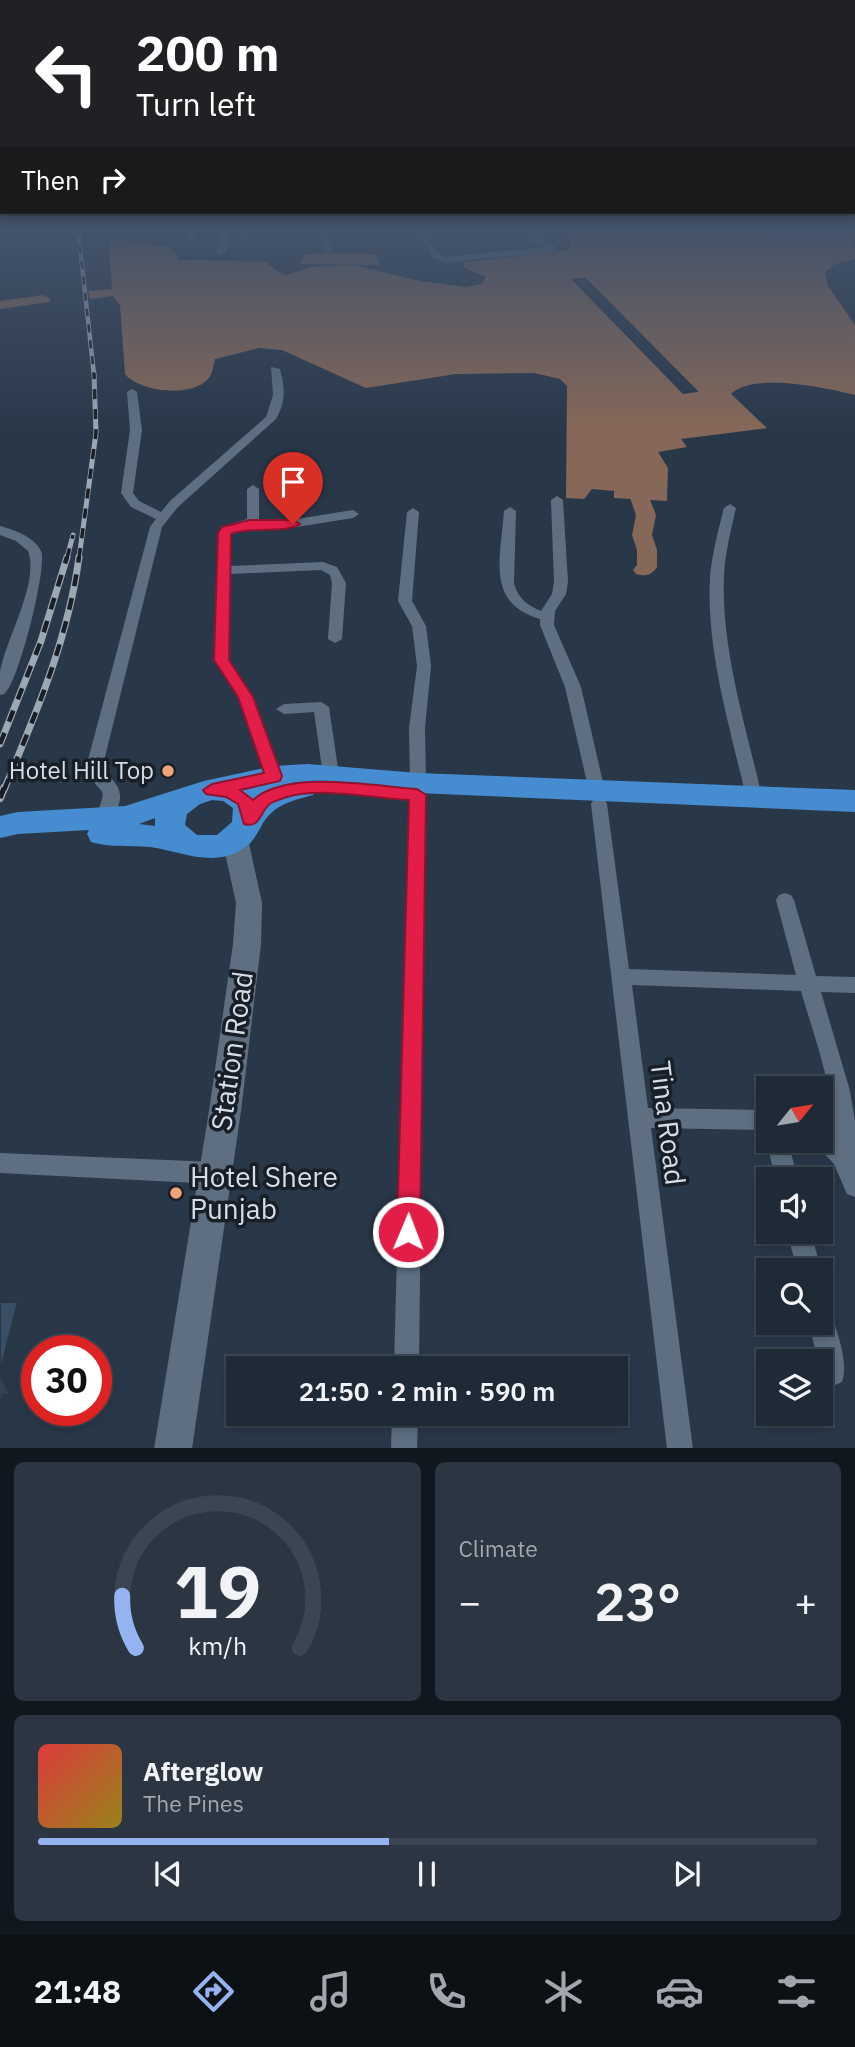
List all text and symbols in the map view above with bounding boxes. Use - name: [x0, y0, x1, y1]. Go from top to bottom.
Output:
- text: 200 m: [136, 21, 280, 84]
- icon: left: [21, 28, 112, 119]
- text: Turn left: [136, 83, 256, 125]
- icon: right: [94, 161, 132, 199]
- text: Then: [21, 163, 80, 197]
- pin: [263, 452, 323, 524]
- icon: arrive: [274, 463, 312, 501]
- place label: Hotel Hill Top: [9, 754, 154, 786]
- marker: Hotel Hill Top: [160, 763, 176, 779]
- street label: Station Road: [202, 969, 261, 1133]
- street label: Tina Road: [643, 1059, 694, 1187]
- north arrow: [756, 1076, 833, 1153]
- map controls: [756, 1076, 833, 1426]
- place label: Hotel Shere Punjab: [190, 1158, 338, 1227]
- button: sound: [756, 1167, 833, 1244]
- marker: Hotel Shere Punjab: [168, 1185, 184, 1201]
- position arrow: [371, 1195, 445, 1269]
- button: search: [756, 1258, 833, 1335]
- speed limit sign: 30: [21, 1335, 112, 1426]
- button: layers: [756, 1349, 833, 1426]
- text: 21:50 · 2 min · 590 m: [299, 1374, 555, 1408]
- text: Climate: [459, 1533, 538, 1563]
- text: 19: [174, 1543, 261, 1638]
- text: 23°: [594, 1568, 681, 1635]
- text: −: [459, 1577, 481, 1626]
- text: +: [794, 1577, 817, 1626]
- text: km/h: [188, 1628, 247, 1661]
- text: Afterglow: [143, 1754, 263, 1788]
- text: The Pines: [143, 1788, 244, 1818]
- icon: previous: [149, 1855, 187, 1893]
- icon: pause: [408, 1855, 446, 1893]
- icon: next: [668, 1855, 706, 1893]
- icon: directions: [189, 1967, 238, 2016]
- icon: music: [306, 1967, 355, 2016]
- icon: phone: [422, 1967, 471, 2016]
- icon: climate: [539, 1967, 588, 2016]
- icon: car: [655, 1967, 704, 2016]
- icon: filters: [772, 1967, 821, 2016]
- text: 21:48: [34, 1970, 121, 2012]

